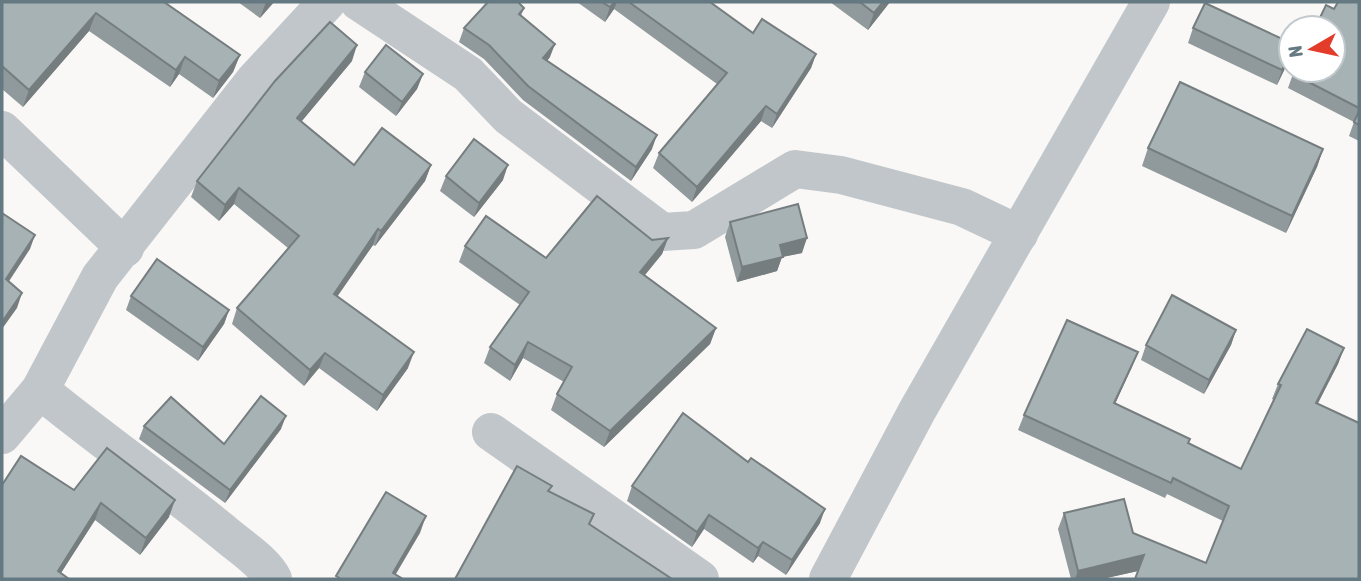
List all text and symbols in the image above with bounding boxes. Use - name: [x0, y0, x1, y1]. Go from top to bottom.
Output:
- north arrow: [1277, 14, 1347, 84]
- text: N: [1283, 44, 1307, 59]

